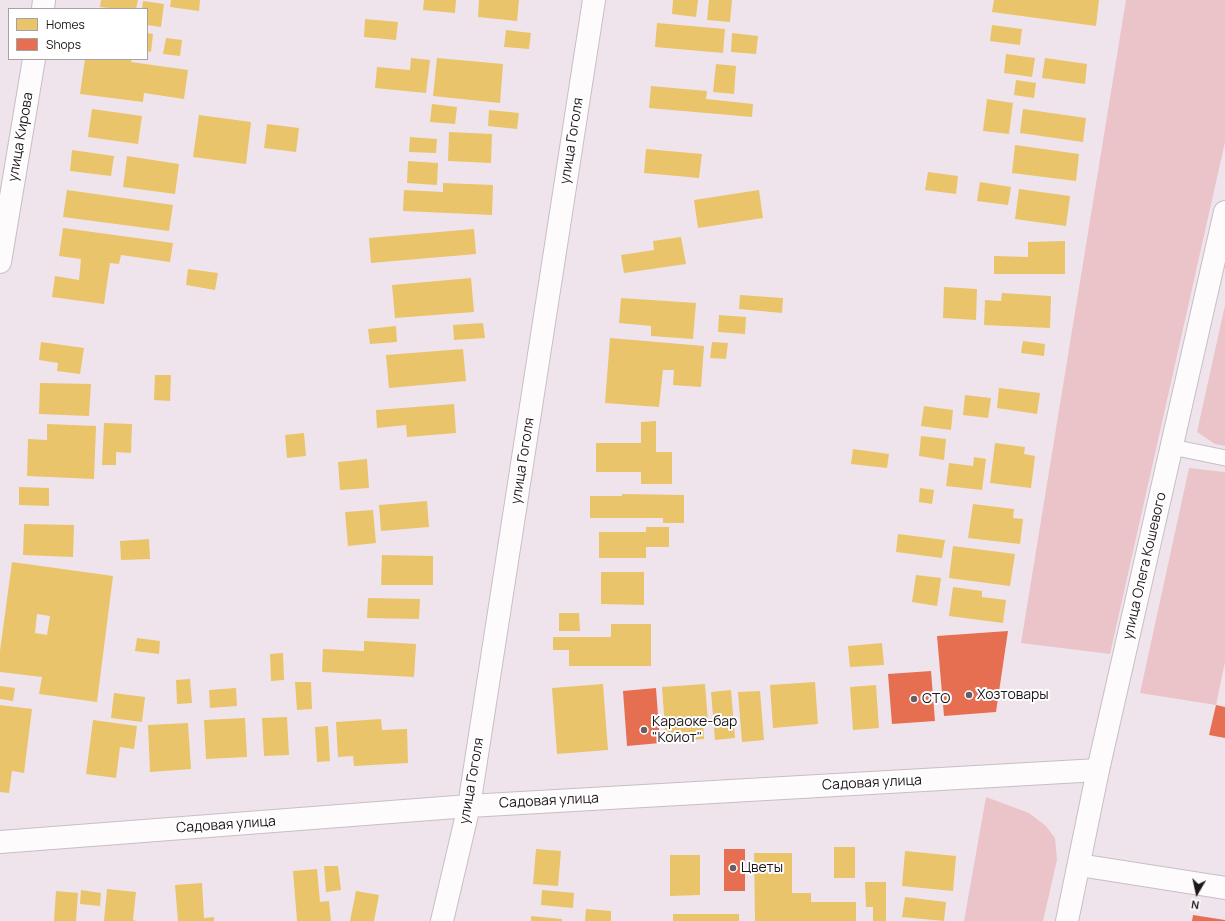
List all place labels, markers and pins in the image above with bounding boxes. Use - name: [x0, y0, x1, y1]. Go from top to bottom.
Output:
- place label: Хозтовары: [977, 687, 1049, 703]
- marker: Хозтовары: [964, 690, 974, 700]
- place label: СТО: [922, 691, 950, 707]
- marker: СТО: [909, 694, 919, 704]
- place label: Караоке-бар "Койот": [652, 714, 737, 746]
- marker: Караоке-бар "Койот": [639, 725, 649, 735]
- place label: Цветы: [741, 860, 783, 876]
- marker: Цветы: [728, 863, 738, 873]

